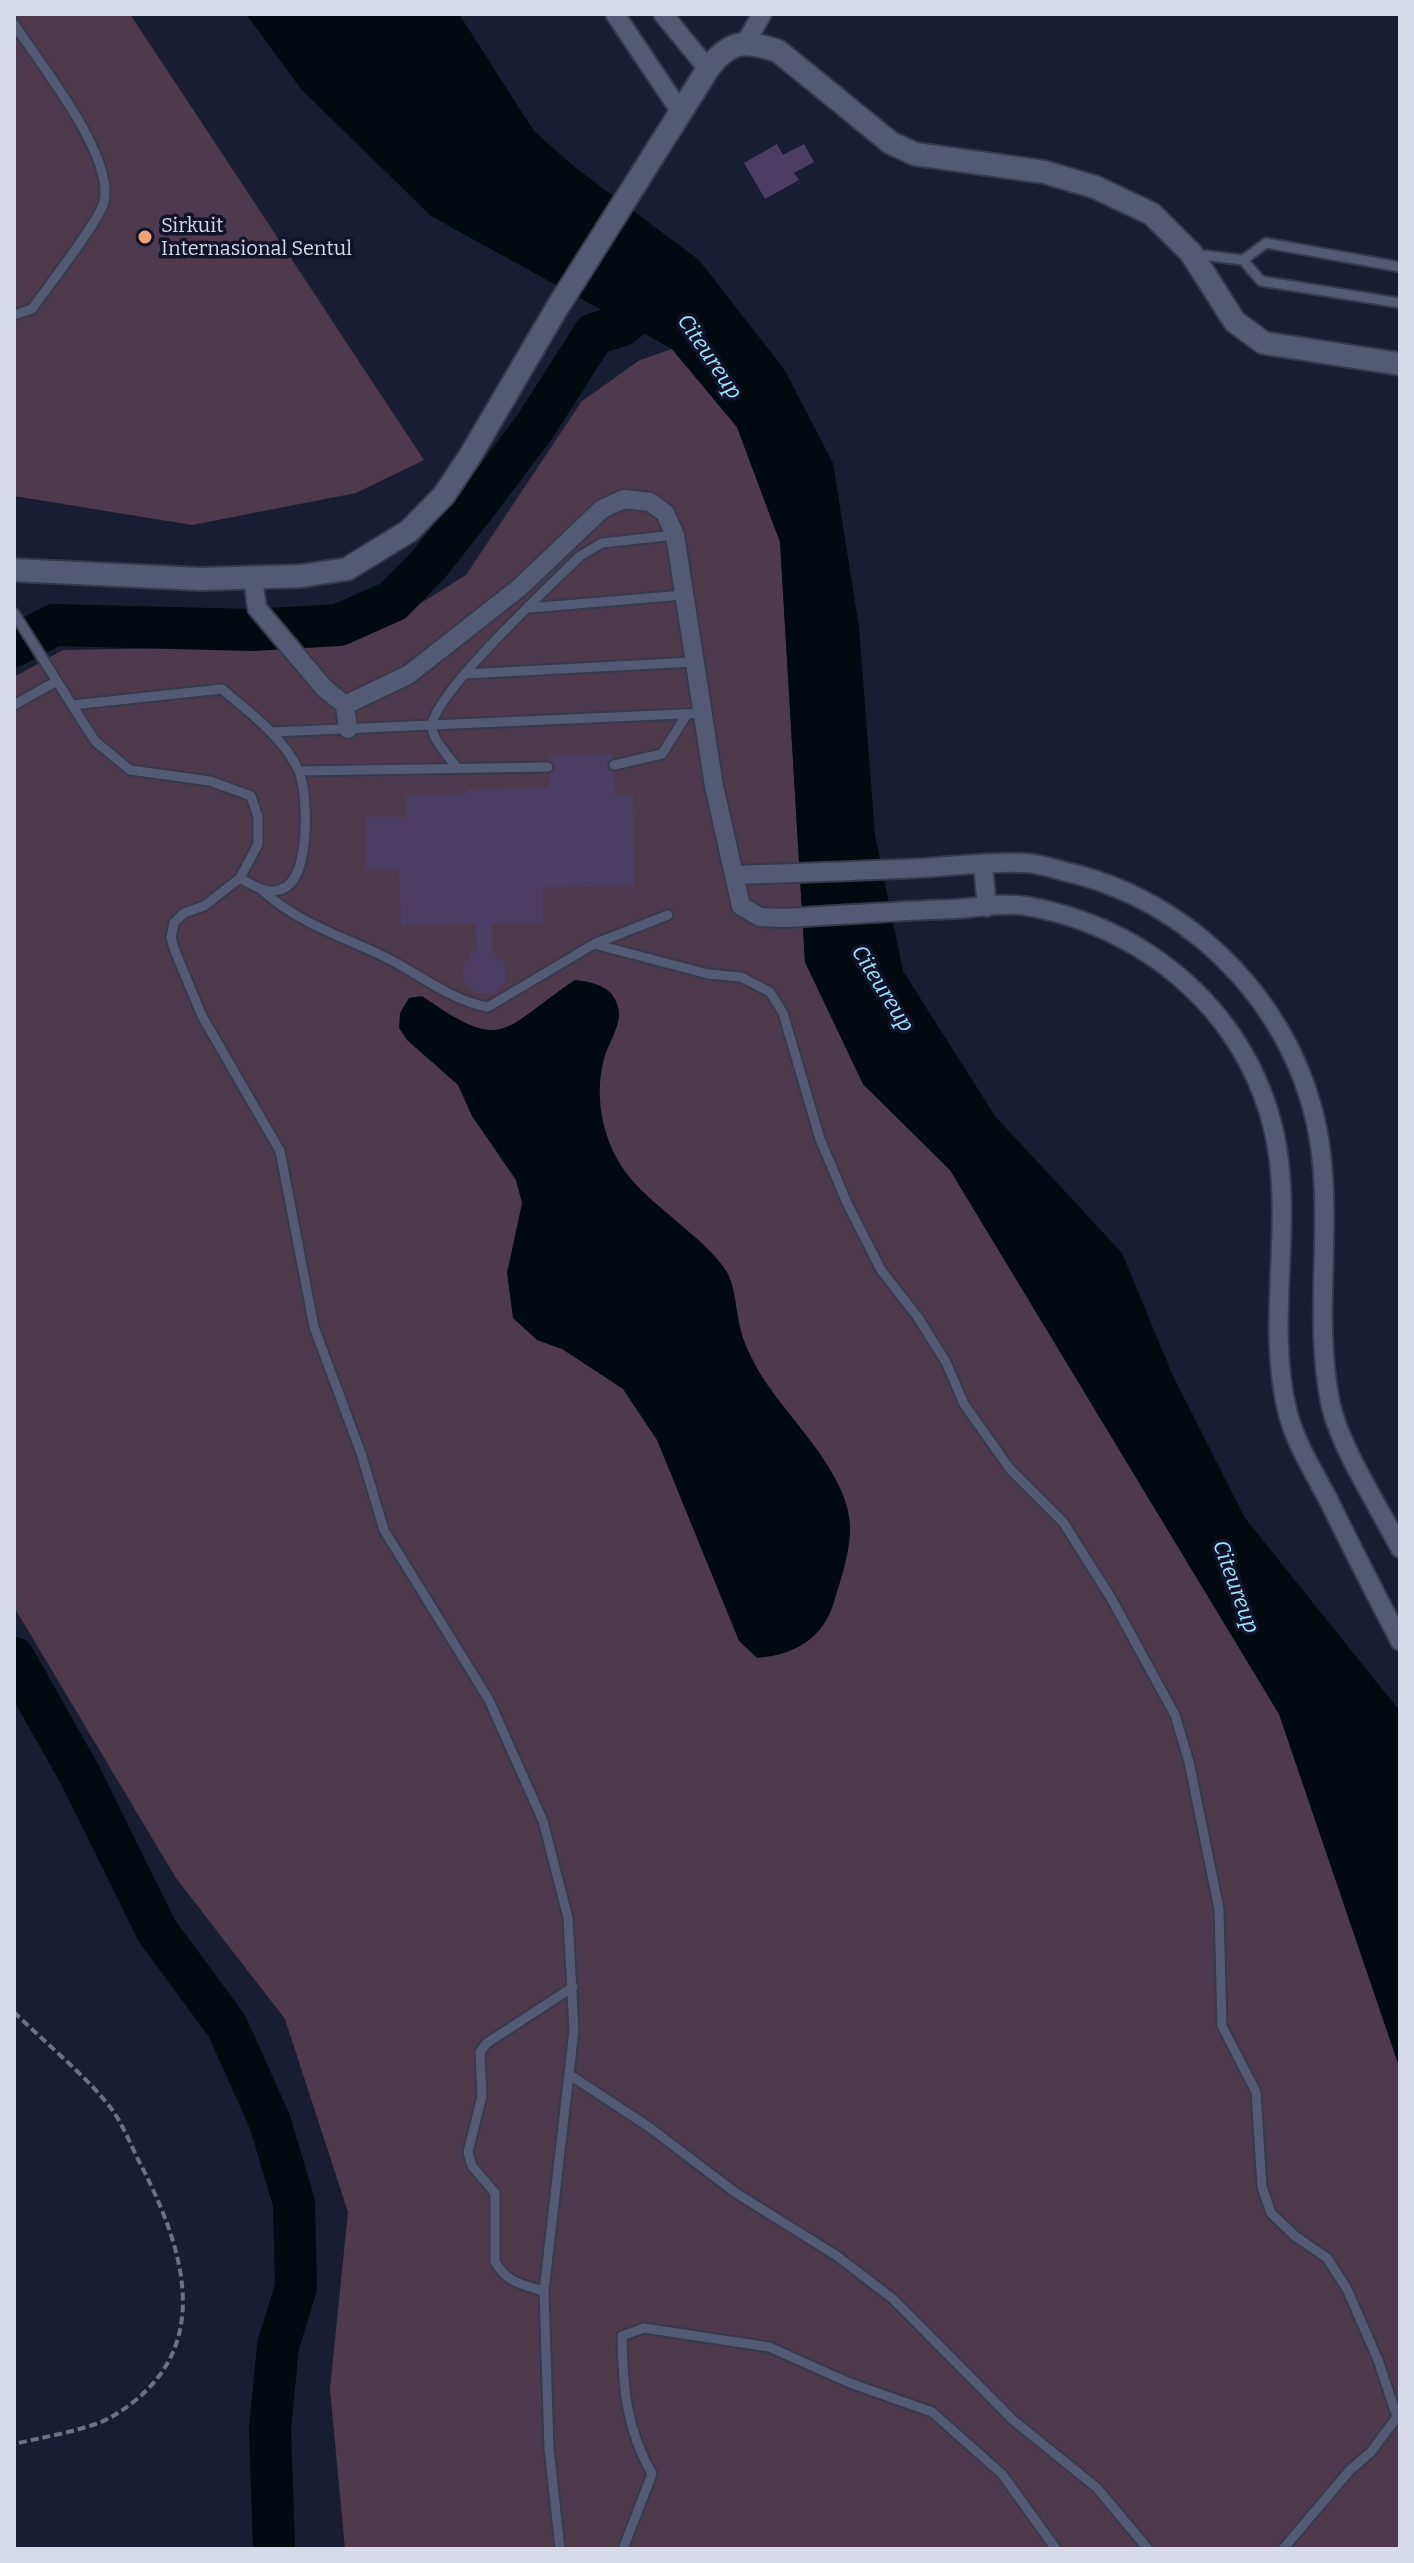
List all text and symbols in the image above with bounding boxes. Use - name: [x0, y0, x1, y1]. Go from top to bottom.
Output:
- place label: Sirkuit Internasional Sentul: [161, 214, 352, 261]
- marker: Sirkuit Internasional Sentul: [136, 228, 154, 246]
- water label: Citeureup: [671, 309, 747, 405]
- water label: Citeureup: [845, 941, 919, 1037]
- water label: Citeureup: [1206, 1537, 1264, 1637]

